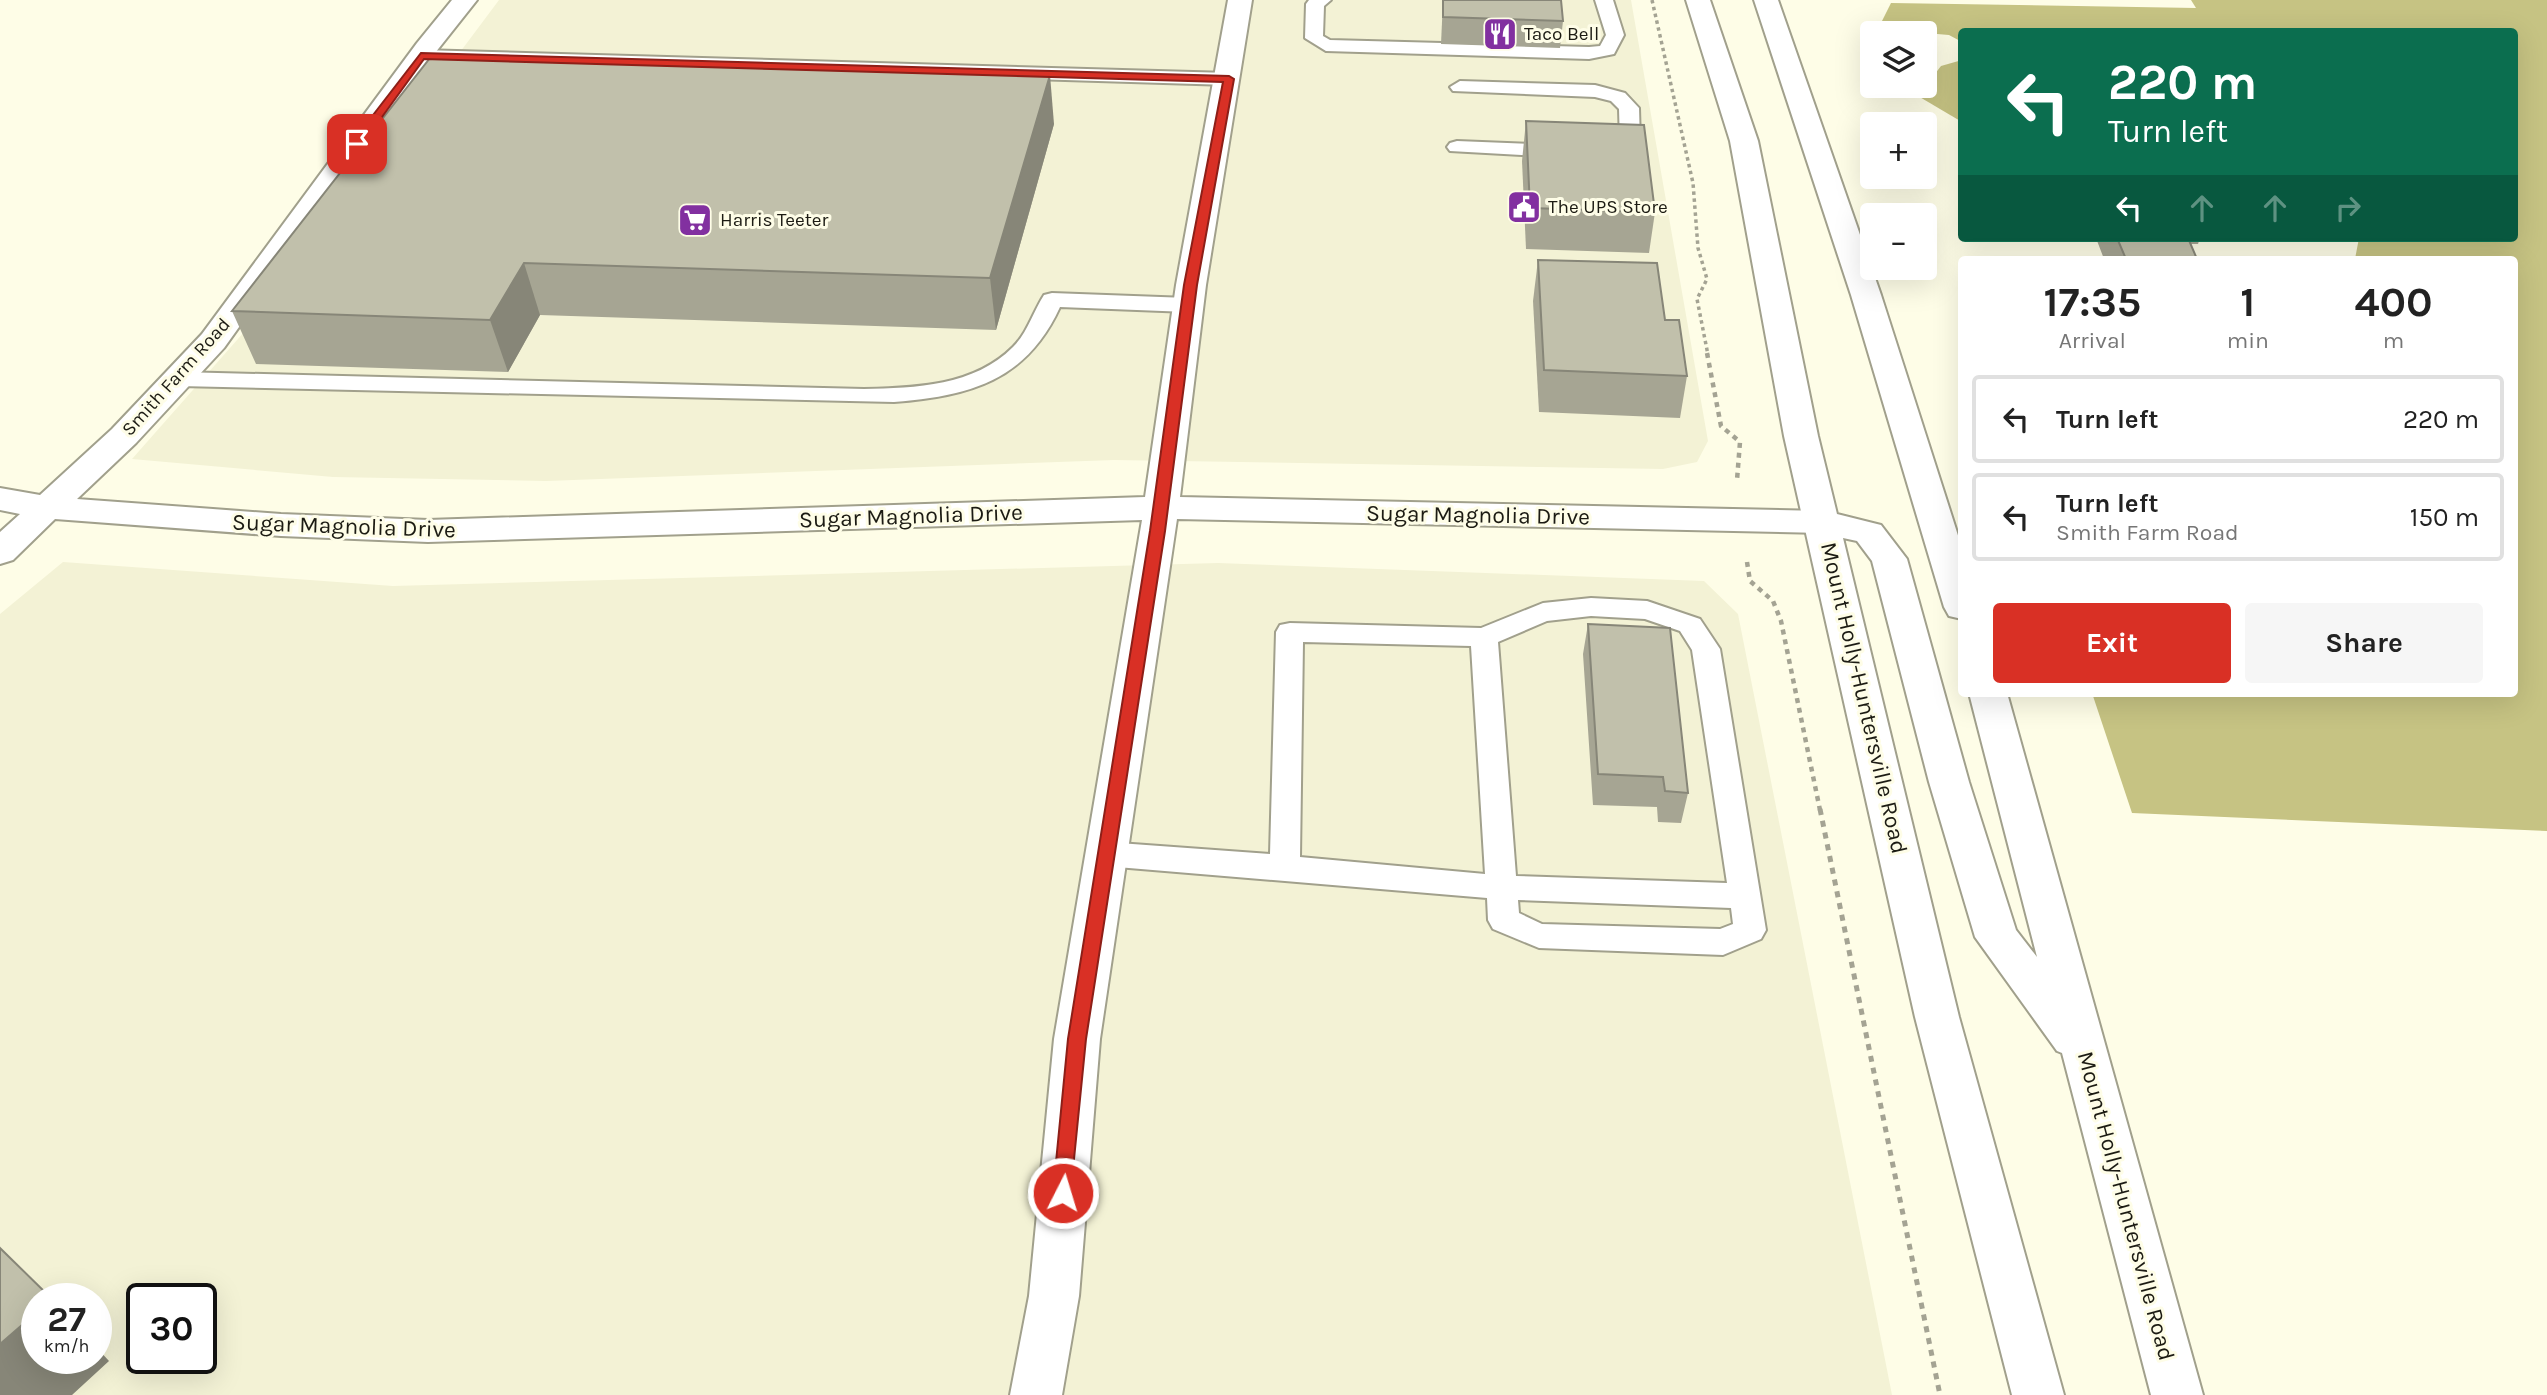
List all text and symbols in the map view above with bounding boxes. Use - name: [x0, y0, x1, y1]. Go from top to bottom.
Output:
- restaurant icon: Taco Bell: [1481, 15, 1519, 53]
- map controls: [1860, 21, 1937, 280]
- button: layers: [1860, 21, 1937, 98]
- place label: Taco Bell: [1524, 23, 1599, 45]
- text: 220 m: [2108, 54, 2257, 111]
- icon: left: [1993, 56, 2084, 147]
- button: +: [1860, 112, 1937, 189]
- text: Turn left: [2108, 113, 2228, 150]
- pin: [327, 114, 387, 174]
- icon: arrive: [338, 125, 376, 163]
- public building icon: The UPS Store: [1505, 188, 1543, 226]
- icon: left: [2110, 189, 2148, 227]
- icon: ahead: [2183, 189, 2221, 227]
- icon: ahead: [2256, 189, 2294, 227]
- icon: right: [2329, 189, 2367, 227]
- place label: The UPS Store: [1548, 196, 1668, 218]
- supermarket icon: Harris Teeter: [676, 201, 714, 239]
- button: −: [1860, 203, 1937, 280]
- place label: Harris Teeter: [720, 209, 829, 231]
- text: 17:35: [2043, 277, 2141, 327]
- text: 1: [2240, 277, 2255, 327]
- text: 400: [2354, 277, 2433, 327]
- street label: Smith Farm Road: [117, 314, 235, 440]
- text: Arrival: [2059, 327, 2126, 354]
- text: min: [2227, 327, 2269, 354]
- text: m: [2383, 327, 2404, 354]
- icon: left: [1997, 400, 2035, 438]
- text: Turn left: [2056, 404, 2158, 435]
- text: 220 m: [2403, 404, 2479, 435]
- text: Turn left: [2056, 488, 2158, 519]
- icon: left: [1997, 498, 2035, 536]
- street label: Sugar Magnolia Drive: [799, 499, 1023, 533]
- street label: Sugar Magnolia Drive: [1366, 500, 1590, 530]
- text: 150 m: [2410, 502, 2479, 533]
- street label: Sugar Magnolia Drive: [232, 509, 456, 543]
- text: Smith Farm Road: [2056, 519, 2239, 546]
- street label: Mount Holly-Huntersville Road: [1815, 540, 1913, 856]
- button: Exit: [1993, 603, 2231, 683]
- button: Share: [2245, 603, 2483, 683]
- street label: Mount Holly-Huntersville Road: [2072, 1048, 2180, 1364]
- position arrow: [1026, 1156, 1100, 1230]
- speed limit sign: 30: [126, 1283, 217, 1374]
- text: 27: [47, 1299, 86, 1340]
- text: km/h: [44, 1335, 89, 1357]

